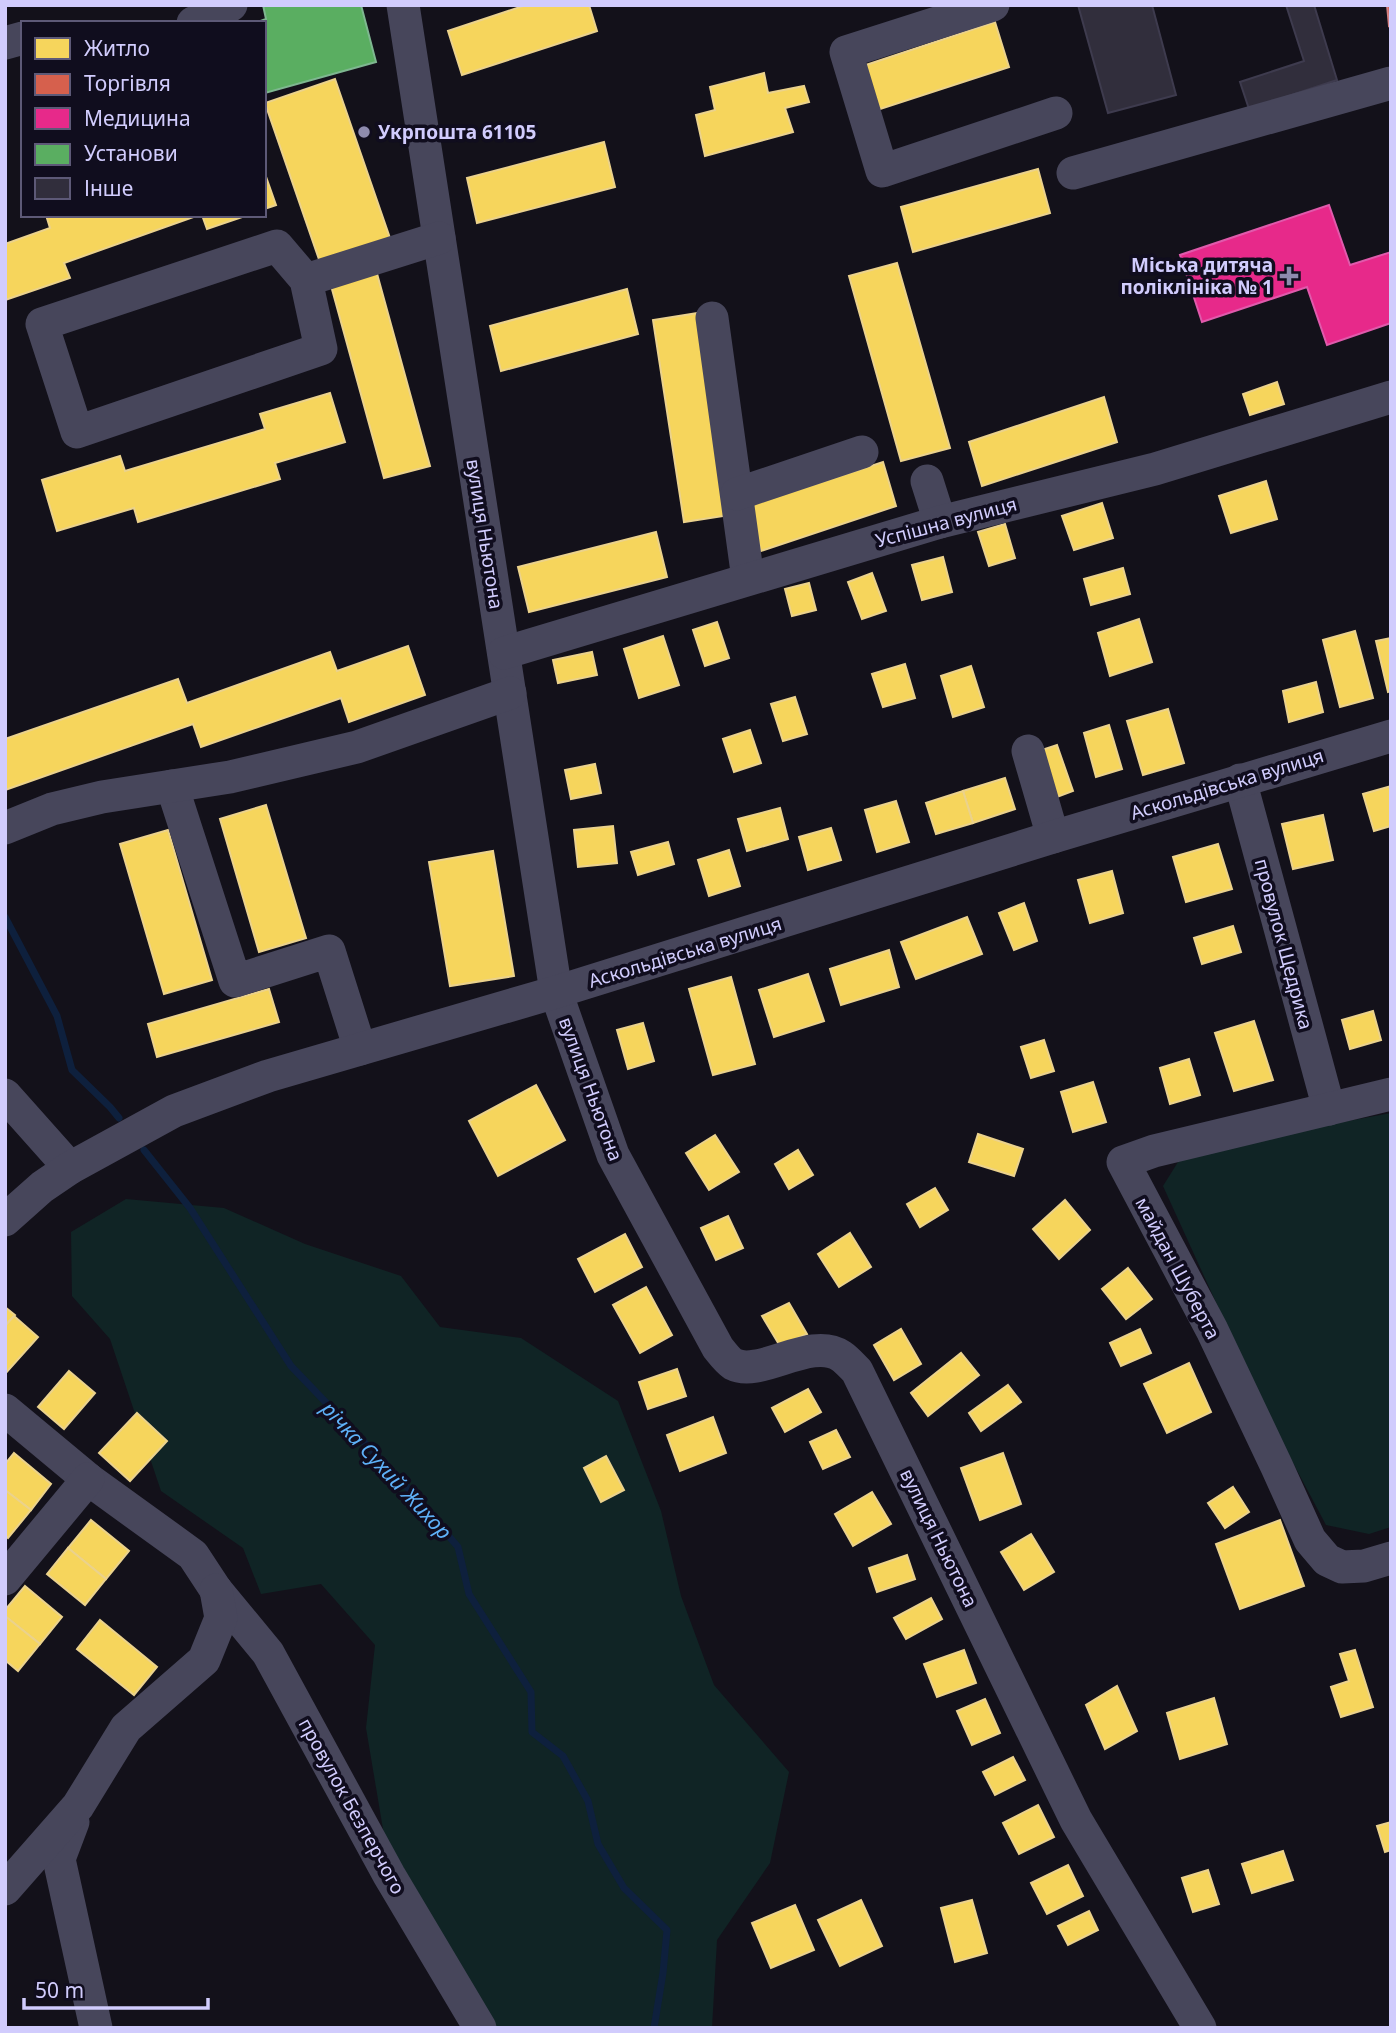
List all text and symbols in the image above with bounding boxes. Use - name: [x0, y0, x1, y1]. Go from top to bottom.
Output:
- legend: [21, 21, 266, 217]
- text: Житло: [84, 34, 150, 62]
- text: Торгівля: [84, 69, 171, 97]
- text: Медицина: [84, 104, 191, 132]
- place label: Укрпошта 61105: [378, 119, 536, 145]
- marker: Укрпошта 61105: [356, 124, 372, 140]
- text: Установи: [84, 139, 178, 167]
- text: Інше: [84, 174, 133, 202]
- place label: Міська дитяча поліклініка № 1: [1121, 252, 1273, 300]
- marker: Міська дитяча поліклініка № 1: [1279, 266, 1299, 286]
- street label: вулиця Ньютона: [460, 457, 510, 611]
- street label: Успішна вулиця: [872, 491, 1020, 553]
- street label: Аскольдівська вулиця: [1127, 742, 1327, 826]
- street label: провулок Щедрика: [1249, 856, 1319, 1032]
- street label: Аскольдівська вулиця: [585, 910, 785, 994]
- street label: вулиця Ньютона: [553, 1013, 629, 1165]
- street label: майдан Шуберта: [1130, 1192, 1226, 1344]
- water label: річка Сухий Жихор: [315, 1394, 458, 1545]
- street label: вулиця Ньютона: [894, 1464, 984, 1612]
- street label: провулок Безперчого: [293, 1713, 411, 1899]
- scale bar: [24, 1966, 208, 2010]
- text: 50 m: [35, 1976, 84, 2004]

